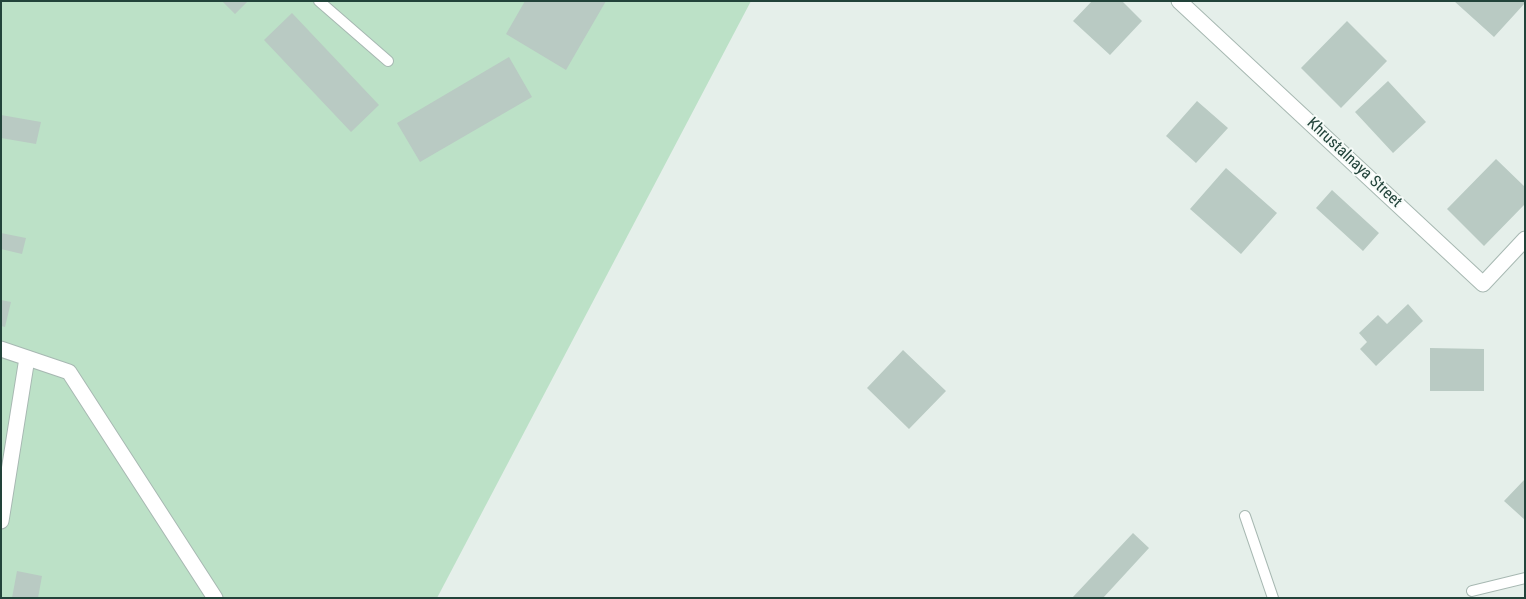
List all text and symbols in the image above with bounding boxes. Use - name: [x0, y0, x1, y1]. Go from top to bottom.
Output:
- street label: Khrustalnaya Street: [1302, 114, 1406, 212]

